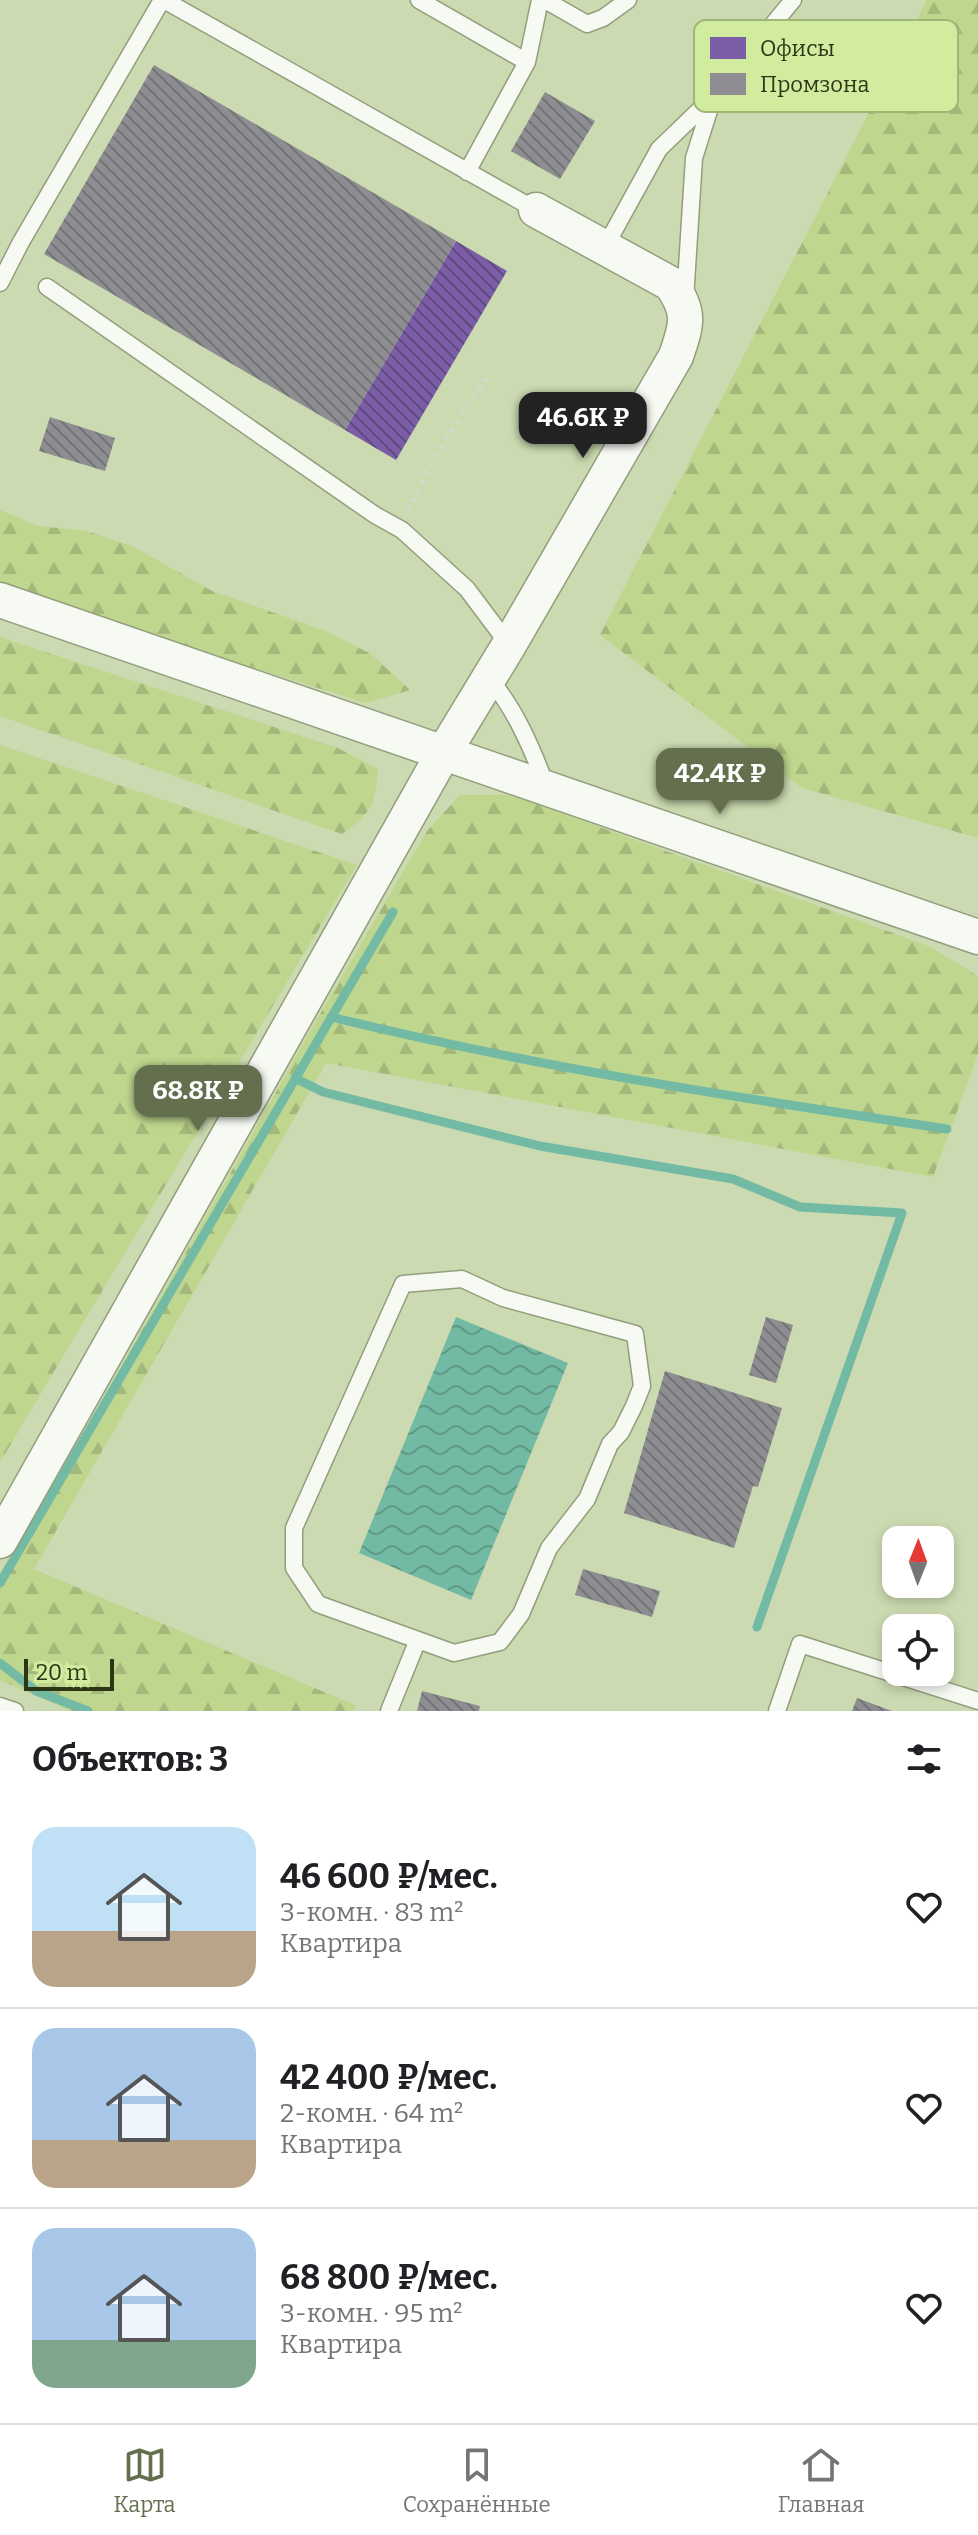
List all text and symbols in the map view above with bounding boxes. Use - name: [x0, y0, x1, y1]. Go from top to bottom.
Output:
- legend: [694, 20, 958, 112]
- text: Офисы: [760, 35, 835, 62]
- text: Промзона: [760, 71, 870, 98]
- pin: 46.6K ₽: [509, 392, 657, 460]
- text: 46.6K ₽: [537, 402, 629, 433]
- pin: 42.4K ₽: [646, 748, 794, 816]
- text: 42.4K ₽: [674, 758, 766, 789]
- pin: 68.8K ₽: [124, 1065, 272, 1133]
- text: 68.8K ₽: [152, 1075, 244, 1106]
- north arrow: [882, 1526, 954, 1598]
- map controls: [882, 1526, 954, 1686]
- button: locate: [882, 1614, 954, 1686]
- scale bar: [24, 1655, 114, 1691]
- text: 20 m: [36, 1659, 87, 1686]
- icon: filters: [902, 1737, 946, 1781]
- text: Объектов: 3: [32, 1739, 228, 1780]
- text: 46 600 ₽/мес.: [280, 1856, 498, 1897]
- icon: home: [96, 1859, 192, 1955]
- icon: heart: [902, 1885, 946, 1929]
- text: 3-комн. · 83 m²: [280, 1897, 463, 1928]
- text: Квартира: [280, 1928, 402, 1959]
- text: 42 400 ₽/мес.: [280, 2057, 497, 2098]
- icon: home: [96, 2060, 192, 2156]
- icon: heart: [902, 2086, 946, 2130]
- text: 2-комн. · 64 m²: [280, 2098, 463, 2129]
- text: Квартира: [280, 2129, 402, 2160]
- text: 68 800 ₽/мес.: [280, 2257, 498, 2298]
- icon: home: [96, 2260, 192, 2356]
- icon: heart: [902, 2286, 946, 2330]
- text: 3-комн. · 95 m²: [280, 2298, 463, 2329]
- text: Квартира: [280, 2329, 402, 2360]
- tab: Карта: [114, 2443, 176, 2518]
- tab: Сохранённые: [403, 2443, 550, 2518]
- tab: Главная: [778, 2443, 864, 2518]

